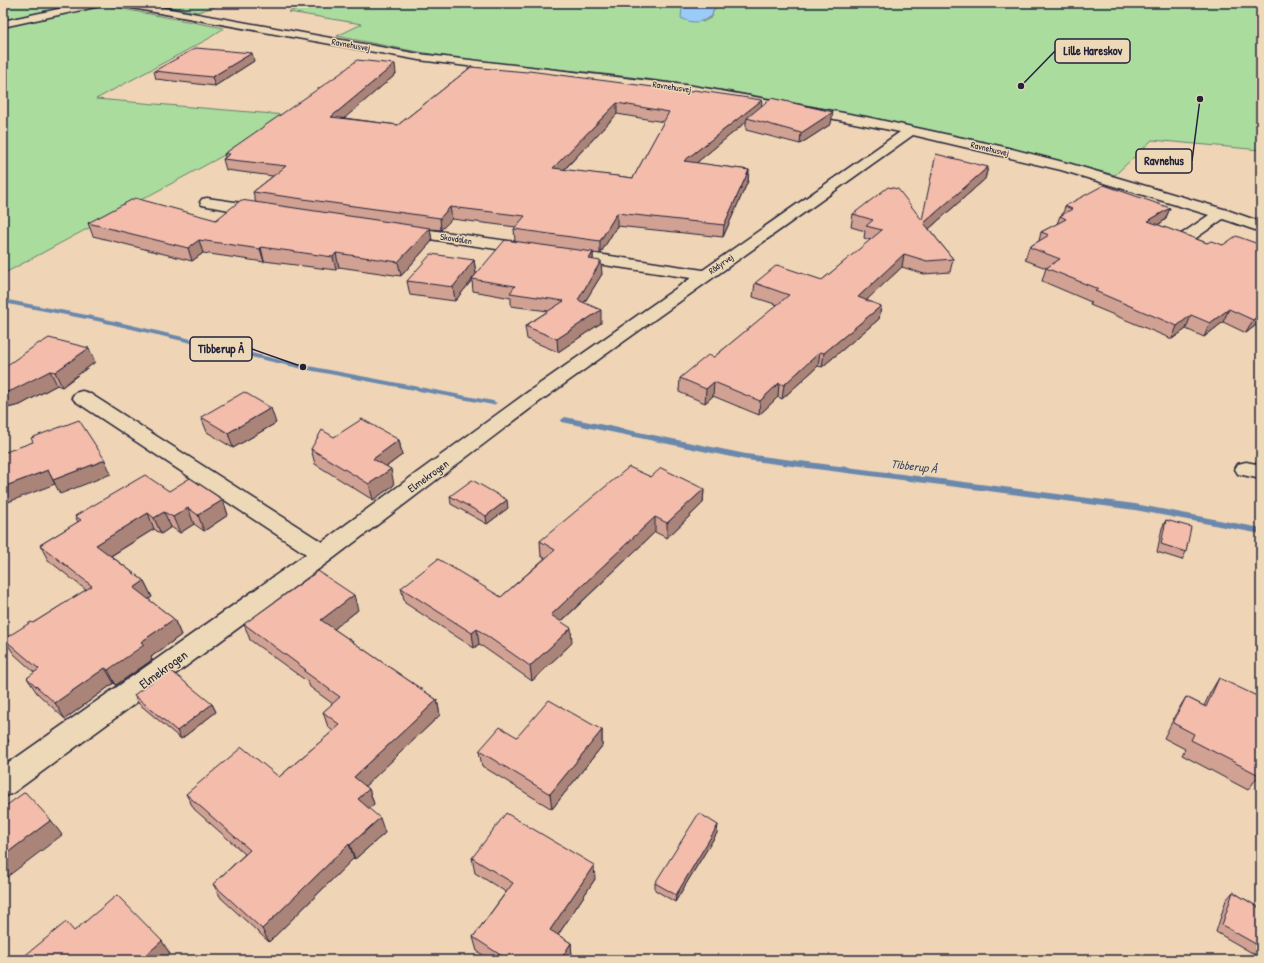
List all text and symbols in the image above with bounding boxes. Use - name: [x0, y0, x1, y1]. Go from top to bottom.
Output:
- street label: Ravnehusvej: [331, 36, 371, 54]
- callout: Lille Hareskov: [1055, 39, 1130, 63]
- text: Lille Hareskov: [1064, 42, 1123, 59]
- street label: Ravnehusvej: [652, 78, 692, 96]
- street label: Ravnehusvej: [970, 139, 1010, 159]
- callout: Ravnehus: [1136, 149, 1192, 173]
- text: Ravnehus: [1144, 152, 1184, 169]
- street label: Skovdalen: [439, 231, 473, 247]
- street label: Rådyrvej: [706, 251, 736, 277]
- callout: Tibberup Å: [190, 337, 252, 361]
- text: Tibberup Å: [197, 340, 244, 358]
- water label: Tibberup Å: [890, 455, 939, 477]
- street label: Elmekrogen: [405, 456, 451, 496]
- street label: Elmekrogen: [135, 645, 191, 693]

